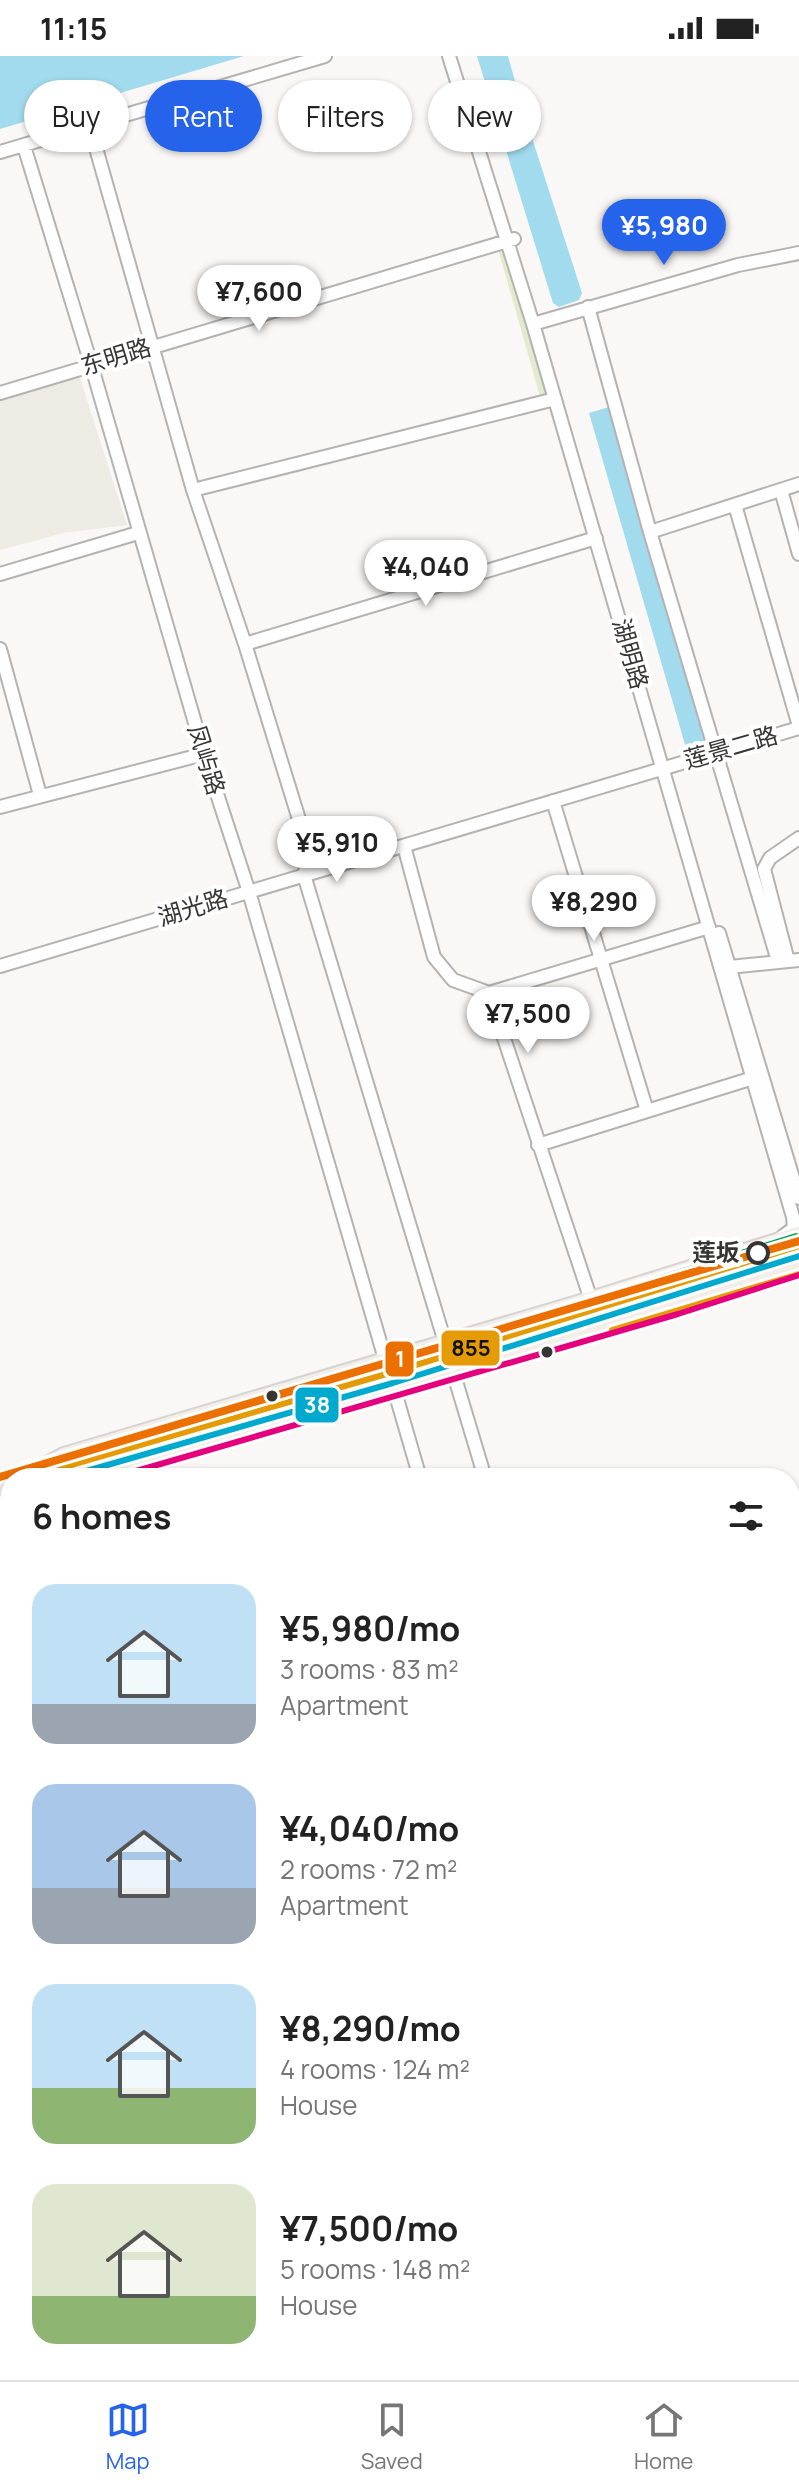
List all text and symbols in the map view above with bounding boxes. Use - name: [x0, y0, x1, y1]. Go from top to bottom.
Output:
- text: 11:15: [40, 8, 107, 49]
- chip: Buy: [24, 80, 129, 152]
- chip: Rent: [145, 80, 262, 152]
- chip: Filters: [278, 80, 412, 152]
- chip: New: [428, 80, 541, 152]
- pin: ¥5,980: [599, 199, 729, 267]
- text: ¥5,980: [620, 207, 708, 243]
- pin: ¥7,600: [194, 265, 324, 333]
- text: ¥7,600: [215, 273, 303, 309]
- street label: 东明路: [76, 329, 155, 382]
- pin: ¥4,040: [361, 540, 491, 608]
- text: ¥4,040: [382, 548, 470, 584]
- street label: 湖明路: [606, 614, 657, 693]
- street label: 莲景二路: [680, 717, 781, 776]
- street label: 凤屿路: [181, 720, 234, 799]
- pin: ¥5,910: [272, 816, 402, 884]
- text: ¥5,910: [295, 824, 379, 860]
- pin: ¥8,290: [529, 875, 659, 943]
- street label: 湖光路: [153, 880, 232, 933]
- text: ¥8,290: [550, 883, 638, 919]
- pin: ¥7,500: [463, 987, 593, 1055]
- text: ¥7,500: [485, 995, 571, 1031]
- place label: 莲坂: [692, 1235, 740, 1268]
- marker: 莲坂: [747, 1242, 769, 1264]
- line badge: 855: [440, 1329, 501, 1367]
- text: 855: [451, 1333, 491, 1363]
- line badge: 1: [384, 1340, 415, 1378]
- text: 1: [395, 1344, 405, 1374]
- unlabelled marker: [539, 1344, 555, 1360]
- line badge: 38: [294, 1386, 340, 1424]
- unlabelled marker: [264, 1388, 280, 1404]
- text: 38: [304, 1390, 330, 1420]
- text: 6 homes: [32, 1493, 171, 1539]
- icon: filters: [724, 1494, 768, 1538]
- text: ¥5,980/mo: [280, 1605, 460, 1651]
- icon: home: [96, 1616, 192, 1712]
- text: 3 rooms · 83 m²: [280, 1651, 459, 1687]
- text: Apartment: [280, 1687, 409, 1723]
- text: ¥4,040/mo: [280, 1805, 459, 1851]
- icon: home: [96, 1816, 192, 1912]
- text: 2 rooms · 72 m²: [280, 1851, 457, 1887]
- text: Apartment: [280, 1887, 409, 1923]
- text: ¥8,290/mo: [280, 2005, 461, 2051]
- icon: home: [96, 2016, 192, 2112]
- text: 4 rooms · 124 m²: [280, 2051, 470, 2087]
- text: House: [280, 2087, 357, 2123]
- text: ¥7,500/mo: [280, 2205, 458, 2251]
- icon: home: [96, 2216, 192, 2312]
- text: 5 rooms · 148 m²: [280, 2251, 470, 2287]
- text: House: [280, 2287, 357, 2323]
- tab: Map: [106, 2398, 150, 2476]
- tab: Saved: [361, 2398, 423, 2476]
- tab: Home: [634, 2398, 693, 2476]

